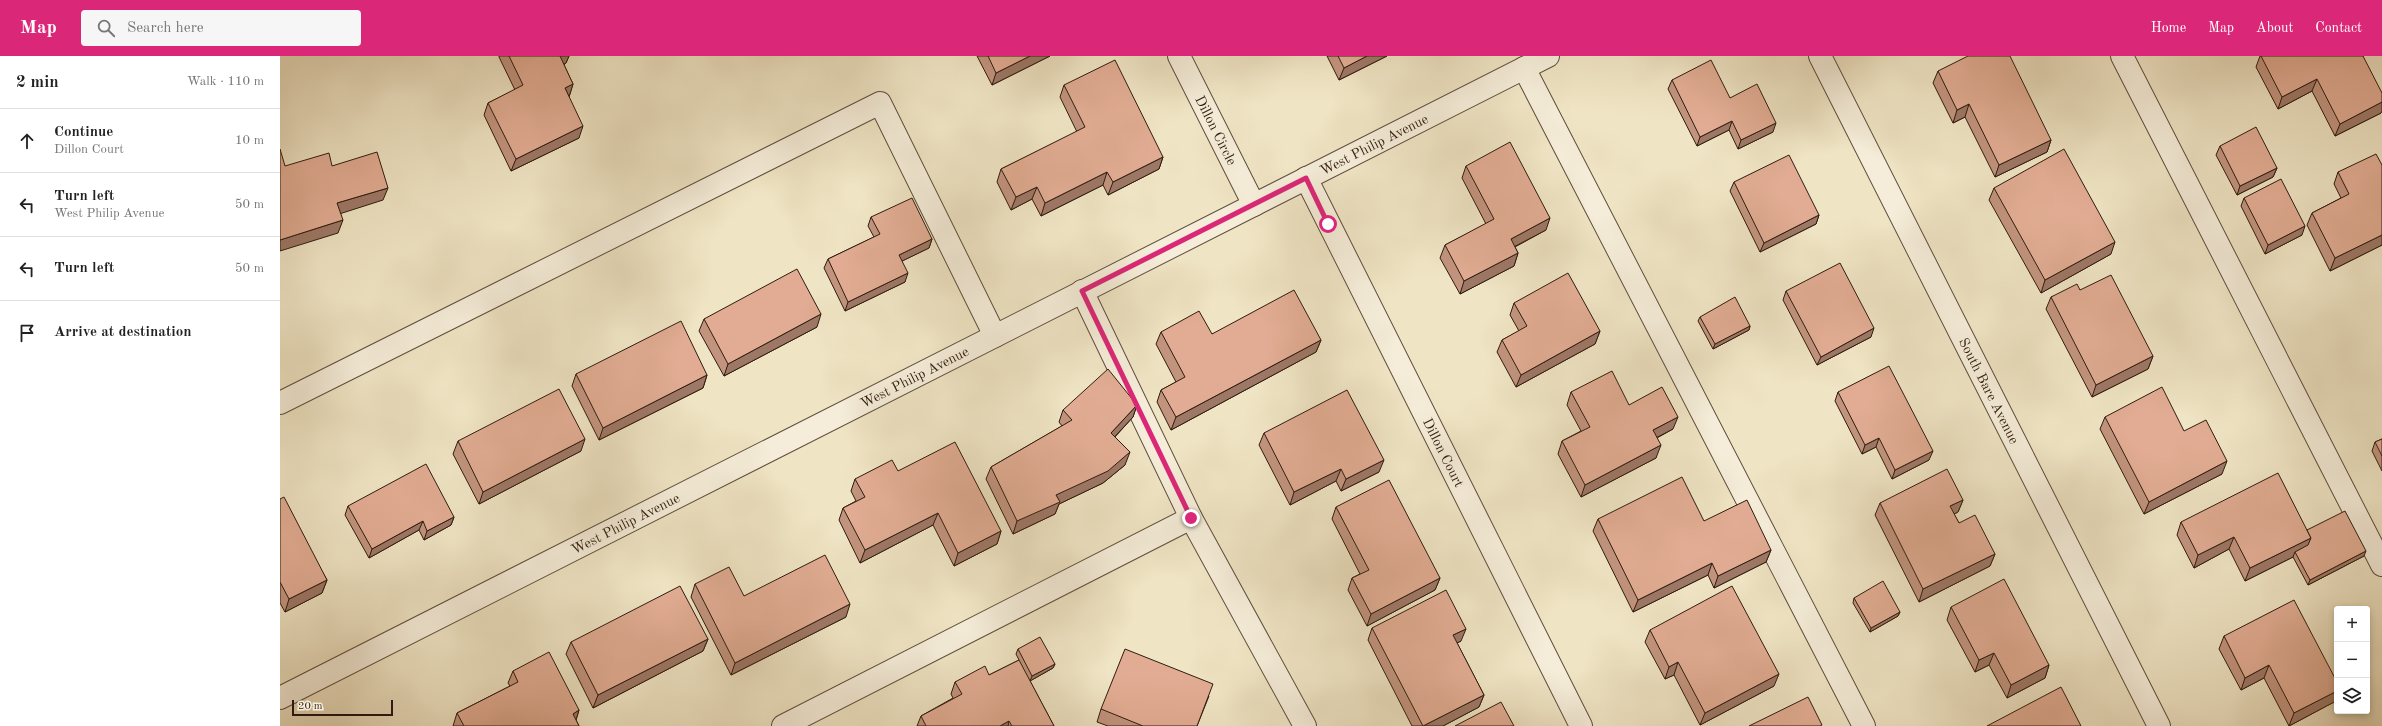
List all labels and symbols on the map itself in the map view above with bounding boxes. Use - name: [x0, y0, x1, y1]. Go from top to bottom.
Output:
- street label: Dillon Circle: [1192, 94, 1239, 168]
- street label: West Philip Avenue: [1318, 112, 1431, 178]
- route start: [1319, 215, 1337, 233]
- street label: South Bare Avenue: [1956, 336, 2021, 446]
- street label: West Philip Avenue: [858, 345, 971, 411]
- street label: Dillon Court: [1420, 416, 1466, 490]
- street label: West Philip Avenue: [569, 491, 682, 557]
- route end: [1182, 509, 1200, 527]
- scale bar: [292, 698, 393, 717]

